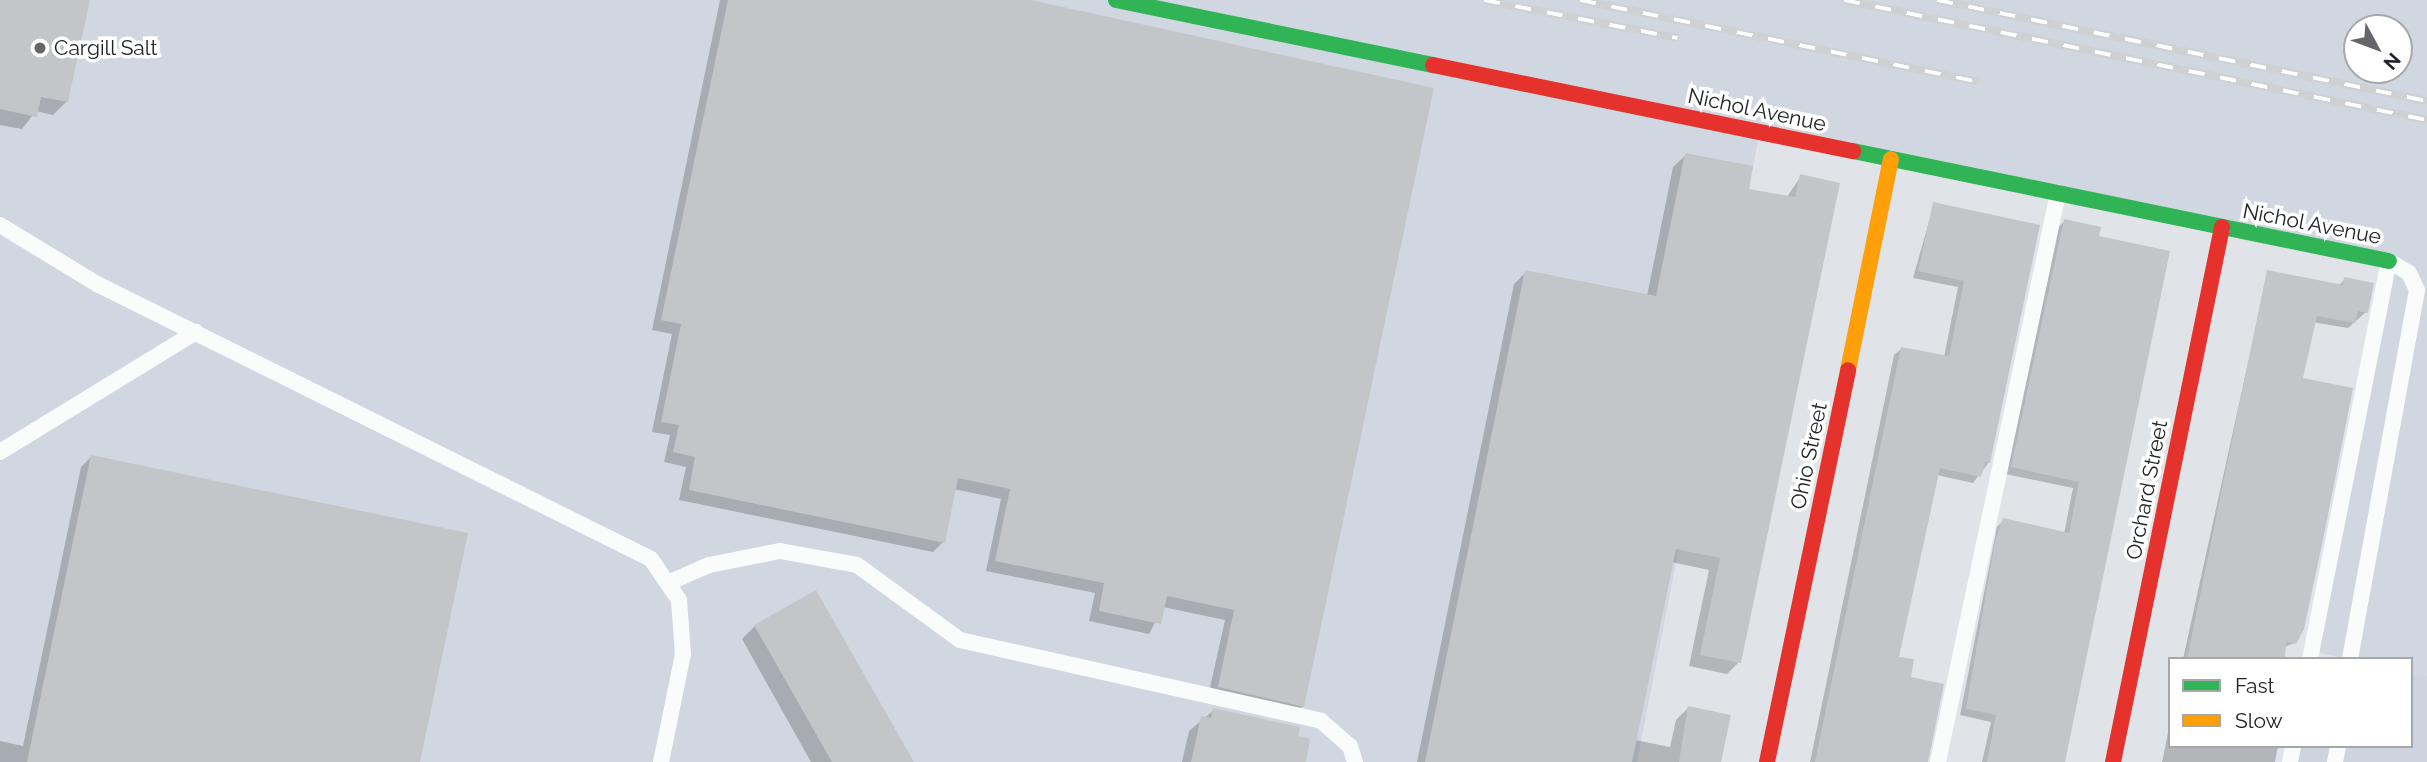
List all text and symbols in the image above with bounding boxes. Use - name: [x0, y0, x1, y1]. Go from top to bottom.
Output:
- north arrow: [2343, 14, 2413, 84]
- place label: Cargill Salt: [54, 35, 158, 61]
- marker: Cargill Salt: [32, 40, 48, 56]
- text: N: [2379, 49, 2405, 74]
- street label: Nichol Avenue: [1685, 83, 1829, 137]
- street label: Nichol Avenue: [2240, 198, 2384, 250]
- street label: Ohio Street: [1785, 400, 1833, 512]
- street label: Orchard Street: [2121, 418, 2173, 562]
- legend: [2168, 657, 2413, 748]
- text: Fast: [2235, 673, 2275, 698]
- text: Slow: [2235, 708, 2283, 733]

